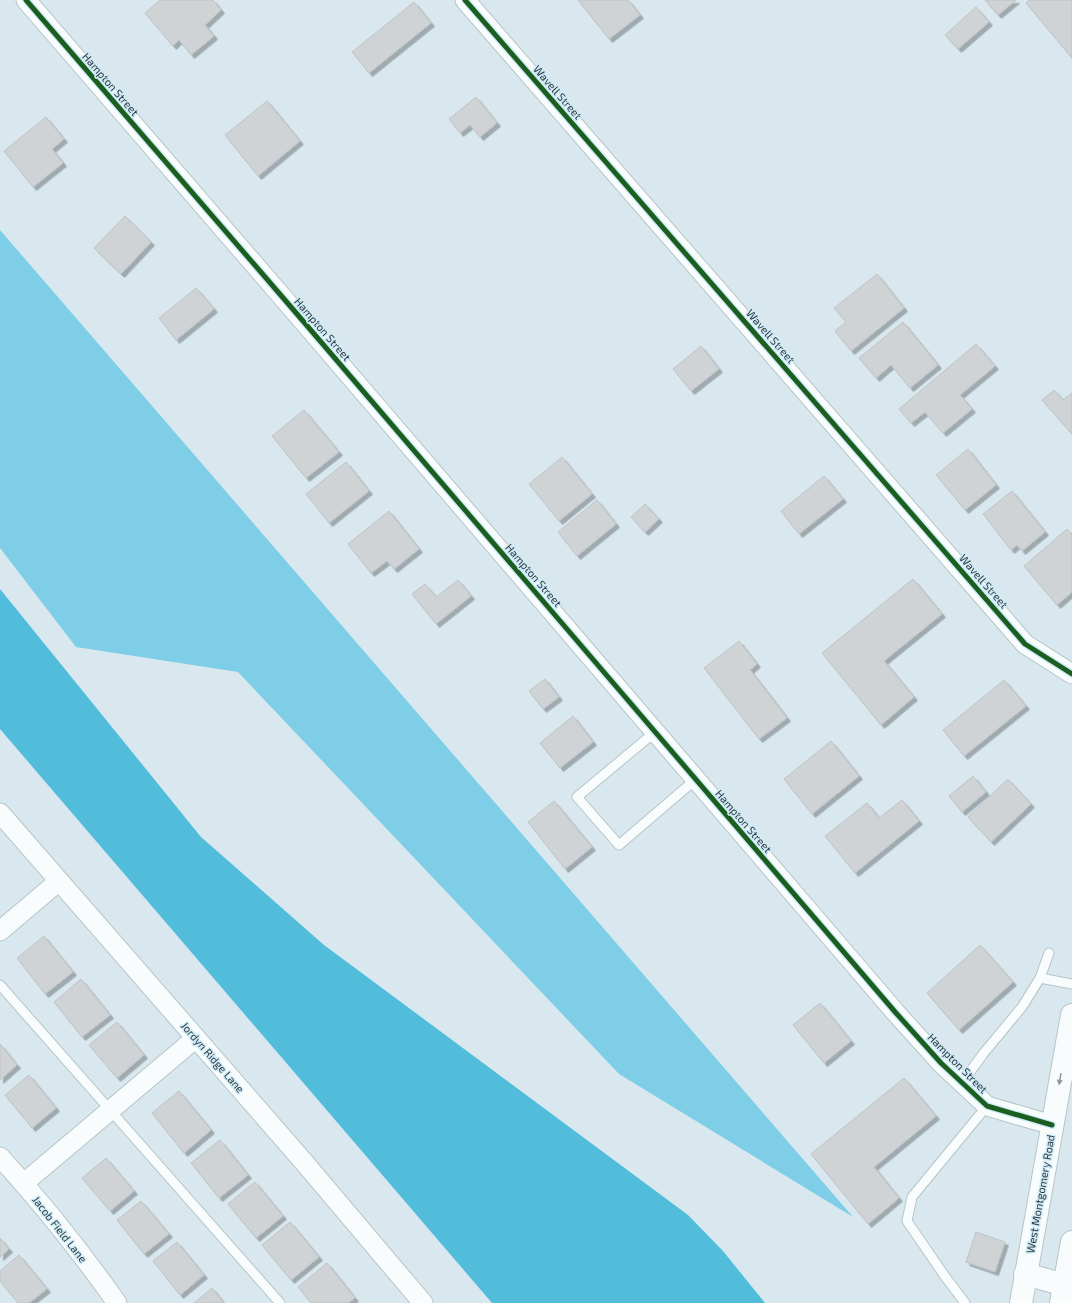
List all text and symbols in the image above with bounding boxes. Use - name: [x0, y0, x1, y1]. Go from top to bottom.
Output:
- street label: Hampton Street: [80, 50, 142, 118]
- street label: Wavell Street: [531, 62, 585, 122]
- street label: Hampton Street: [292, 295, 354, 363]
- street label: Wavell Street: [744, 306, 798, 366]
- street label: Hampton Street: [503, 541, 565, 609]
- street label: Wavell Street: [957, 551, 1011, 611]
- street label: Hampton Street: [713, 787, 775, 855]
- street label: Jordyn Ridge Lane: [179, 1019, 247, 1095]
- street label: Hampton Street: [925, 1030, 991, 1096]
- one-way arrow: [1057, 1073, 1063, 1086]
- street label: West Montgomery Road: [1023, 1134, 1057, 1254]
- street label: Jacob Field Lane: [30, 1193, 90, 1265]

